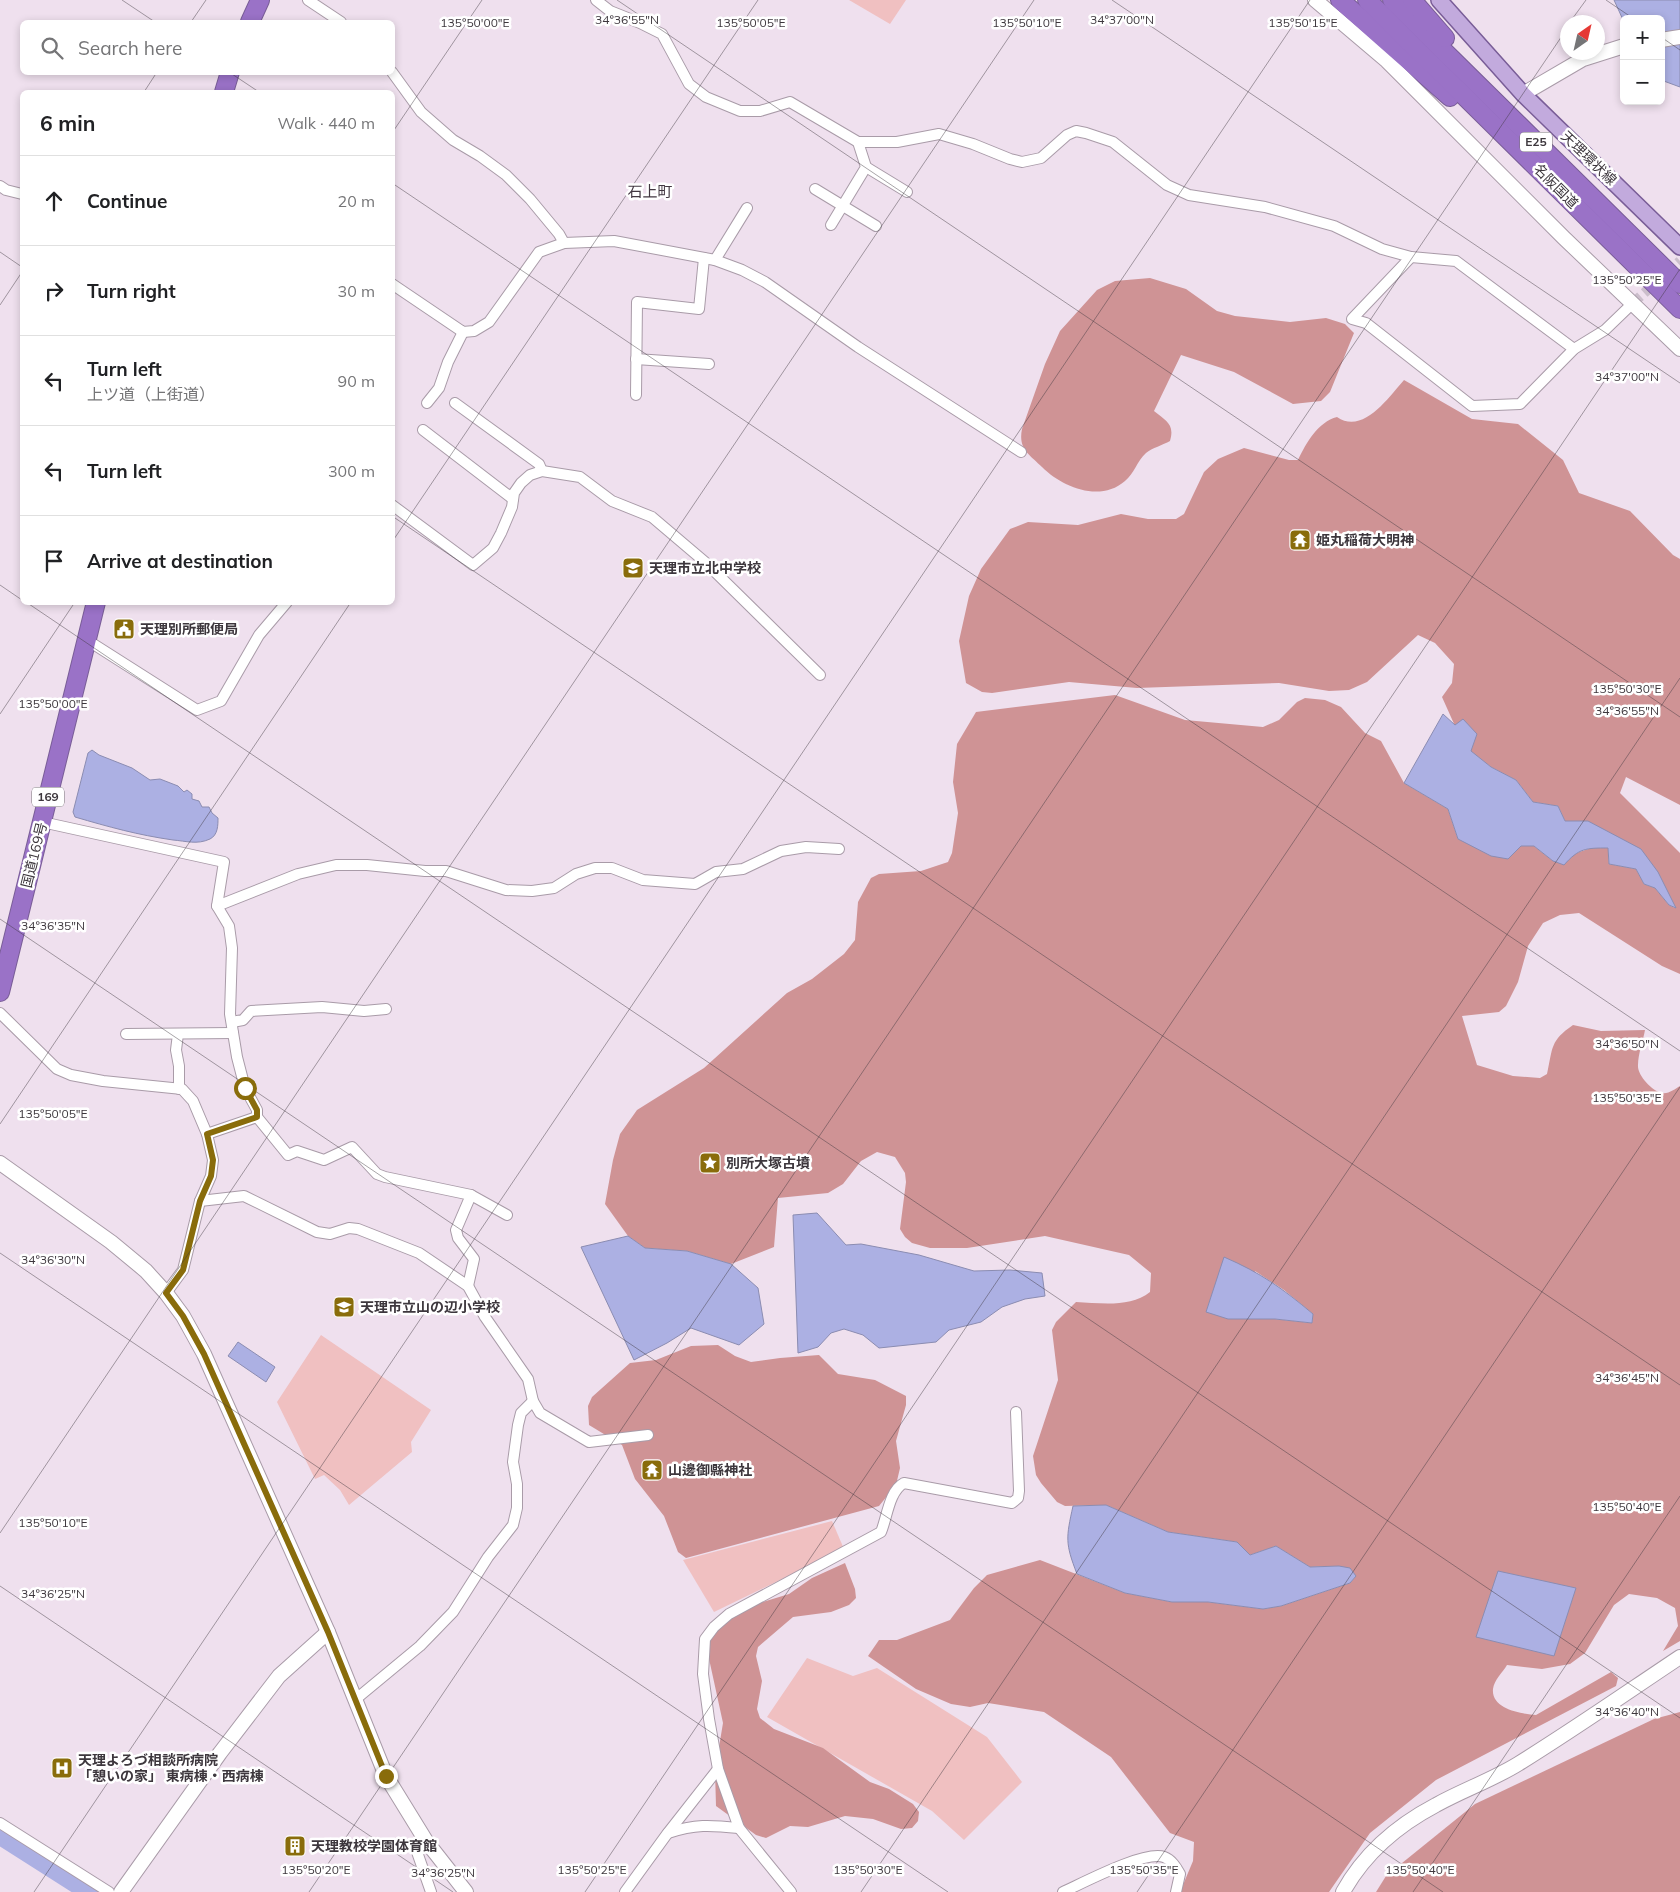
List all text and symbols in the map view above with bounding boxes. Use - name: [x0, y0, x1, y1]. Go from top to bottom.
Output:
- text: 34°36'55"N: [595, 12, 659, 27]
- text: 34°37'00"N: [1090, 12, 1154, 27]
- text: 135°50'00"E: [440, 15, 510, 30]
- text: 135°50'05"E: [716, 15, 786, 30]
- text: 135°50'10"E: [992, 15, 1062, 30]
- text: 135°50'15"E: [1268, 15, 1338, 30]
- north arrow: [1560, 15, 1605, 60]
- map controls: [1620, 15, 1665, 105]
- button: +: [1620, 15, 1665, 60]
- search box: [20, 20, 395, 75]
- icon: search: [38, 34, 66, 62]
- text: Search here: [78, 36, 182, 60]
- button: −: [1620, 60, 1665, 105]
- text: 6 min: [40, 110, 95, 136]
- text: Walk · 440 m: [277, 113, 375, 133]
- street label: 天理環状線: [1558, 127, 1620, 189]
- road number: E25: [1520, 132, 1552, 152]
- street label: 名阪国道: [1530, 160, 1582, 212]
- district label: 石上町: [627, 182, 673, 201]
- icon: ahead: [40, 187, 68, 215]
- text: Continue: [87, 189, 167, 213]
- text: 20 m: [338, 191, 375, 211]
- text: 135°50'25"E: [1592, 272, 1662, 287]
- icon: right: [40, 277, 68, 305]
- text: Turn right: [87, 279, 176, 303]
- text: 30 m: [338, 281, 375, 301]
- text: Turn left: [87, 357, 162, 381]
- icon: left: [40, 367, 68, 395]
- text: 34°37'00"N: [1595, 369, 1659, 384]
- text: 90 m: [338, 371, 375, 391]
- text: 上ツ道（上街道）: [87, 384, 215, 404]
- icon: left: [40, 457, 68, 485]
- text: Turn left: [87, 459, 162, 483]
- text: 300 m: [328, 461, 375, 481]
- temple icon: 姫丸稲荷大明神: [1288, 528, 1312, 552]
- place label: 姫丸稲荷大明神: [1316, 531, 1414, 549]
- icon: arrive: [40, 547, 68, 575]
- text: Arrive at destination: [87, 549, 273, 573]
- school or university icon: 天理市立北中学校: [621, 556, 645, 580]
- place label: 天理市立北中学校: [649, 559, 761, 577]
- public building icon: 天理別所郵便局: [112, 617, 136, 641]
- place label: 天理別所郵便局: [140, 620, 238, 638]
- text: 135°50'30"E: [1592, 681, 1662, 696]
- text: 135°50'00"E: [18, 696, 88, 711]
- text: 34°36'55"N: [1595, 703, 1659, 718]
- road number: 169: [32, 788, 64, 806]
- street label: 国道169号: [17, 820, 51, 890]
- text: 34°36'35"N: [21, 918, 85, 933]
- text: 34°36'50"N: [1595, 1036, 1659, 1051]
- route start: [234, 1077, 257, 1100]
- text: 135°50'35"E: [1592, 1090, 1662, 1105]
- text: 135°50'05"E: [18, 1106, 88, 1121]
- place icon: 別所大塚古墳: [698, 1151, 722, 1175]
- place label: 別所大塚古墳: [726, 1154, 810, 1172]
- text: 34°36'30"N: [21, 1252, 85, 1267]
- school or university icon: 天理市立山の辺小学校: [332, 1295, 356, 1319]
- place label: 天理市立山の辺小学校: [360, 1298, 500, 1316]
- text: 34°36'45"N: [1595, 1370, 1659, 1385]
- temple icon: 山邊御縣神社: [640, 1458, 664, 1482]
- place label: 山邊御縣神社: [668, 1461, 752, 1479]
- text: 135°50'40"E: [1592, 1499, 1662, 1514]
- text: 135°50'10"E: [18, 1515, 88, 1530]
- text: 34°36'25"N: [21, 1586, 85, 1601]
- text: 34°36'40"N: [1595, 1704, 1659, 1719]
- place label: 天理よろづ相談所病院 「憩いの家」 東病棟・西病棟: [78, 1751, 264, 1785]
- hospital icon: 天理よろづ相談所病院 「憩いの家」 東病棟・西病棟: [50, 1756, 74, 1780]
- route end: [375, 1765, 398, 1788]
- building icon: 天理教校学園体育館: [283, 1834, 307, 1858]
- place label: 天理教校学園体育館: [311, 1837, 437, 1855]
- text: 135°50'20"E: [281, 1862, 351, 1877]
- text: 135°50'25"E: [557, 1862, 627, 1877]
- text: 135°50'30"E: [833, 1862, 903, 1877]
- text: 135°50'35"E: [1109, 1862, 1179, 1877]
- text: 135°50'40"E: [1385, 1862, 1455, 1877]
- text: 34°36'25"N: [411, 1865, 475, 1880]

